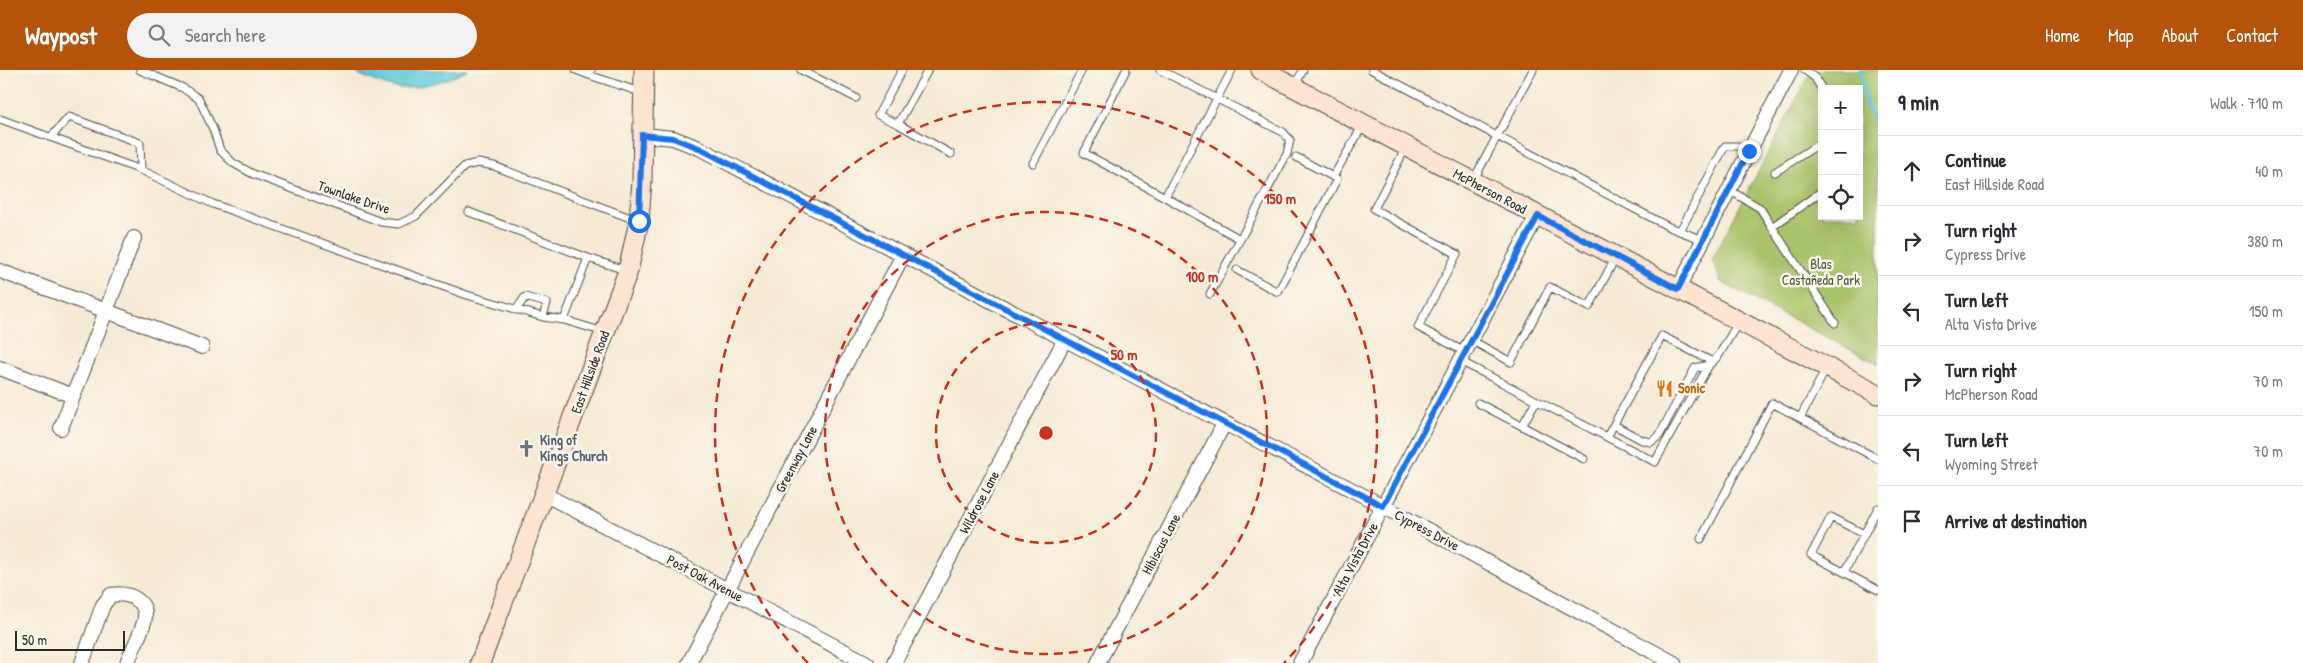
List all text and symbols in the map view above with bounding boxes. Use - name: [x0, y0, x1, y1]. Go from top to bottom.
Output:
- search box: [127, 13, 477, 58]
- text: Waypost: [25, 19, 97, 51]
- icon: search: [145, 21, 173, 49]
- text: Search here: [185, 22, 266, 48]
- text: Home: [2045, 23, 2080, 48]
- text: Map: [2108, 23, 2133, 48]
- text: About: [2161, 23, 2198, 48]
- text: Contact: [2226, 23, 2278, 48]
- map controls: [1818, 85, 1863, 220]
- button: +: [1818, 85, 1863, 130]
- text: 9 min: [1898, 88, 1939, 117]
- text: Walk · 710 m: [2210, 92, 2283, 114]
- button: −: [1818, 130, 1863, 175]
- route end: [1738, 140, 1761, 163]
- text: Continue: [1945, 147, 2006, 173]
- icon: ahead: [1898, 157, 1926, 185]
- text: 40 m: [2255, 160, 2283, 182]
- street label: McPherson Road: [1450, 163, 1531, 218]
- text: East Hillside Road: [1945, 173, 2044, 195]
- street label: Townlake Drive: [316, 175, 393, 218]
- button: locate: [1818, 175, 1863, 220]
- text: 150 m: [1264, 188, 1296, 209]
- route start: [628, 210, 651, 233]
- text: Turn right: [1945, 217, 2016, 243]
- icon: right: [1898, 227, 1926, 255]
- text: 380 m: [2247, 230, 2283, 252]
- text: Cypress Drive: [1945, 243, 2026, 265]
- park label: Blas Castañeda Park: [1782, 254, 1860, 289]
- text: 100 m: [1186, 266, 1218, 287]
- text: Turn left: [1945, 287, 2008, 313]
- icon: left: [1898, 297, 1926, 325]
- text: 150 m: [2249, 300, 2283, 322]
- text: Alta Vista Drive: [1945, 313, 2037, 335]
- street label: East Hillside Road: [566, 327, 613, 416]
- text: 50 m: [1111, 344, 1137, 365]
- text: Turn right: [1945, 357, 2016, 383]
- icon: right: [1898, 367, 1926, 395]
- text: 70 m: [2253, 370, 2283, 392]
- restaurant icon: Sonic: [1654, 378, 1674, 398]
- place label: Sonic: [1678, 378, 1706, 397]
- text: McPherson Road: [1945, 383, 2037, 405]
- street label: Greenway Lane: [770, 422, 822, 496]
- centre of rings: [1037, 424, 1055, 442]
- text: Turn left: [1945, 427, 2008, 453]
- place label: King of Kings Church: [540, 430, 608, 467]
- icon: left: [1898, 437, 1926, 465]
- church icon: King of Kings Church: [516, 438, 536, 458]
- text: 70 m: [2253, 440, 2283, 462]
- text: Wyoming Street: [1945, 453, 2038, 475]
- street label: Wildrose Lane: [954, 467, 1003, 537]
- street label: Cypress Drive: [1391, 505, 1463, 556]
- icon: arrive: [1898, 507, 1926, 535]
- text: Arrive at destination: [1945, 508, 2087, 534]
- street label: Hibiscus Lane: [1137, 510, 1185, 577]
- street label: Alta Vista Drive: [1327, 518, 1382, 599]
- street label: Post Oak Avenue: [664, 550, 747, 606]
- scale bar: [15, 628, 125, 651]
- text: 50 m: [22, 630, 47, 649]

